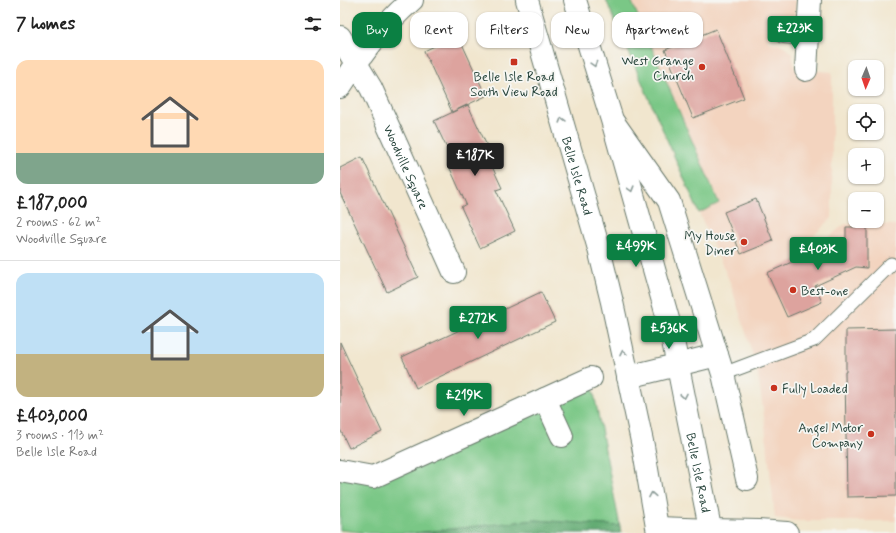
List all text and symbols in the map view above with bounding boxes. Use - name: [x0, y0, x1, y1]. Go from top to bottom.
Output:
- chip: Buy: [352, 12, 402, 48]
- chip: Rent: [410, 12, 468, 48]
- chip: Filters: [476, 12, 543, 48]
- chip: New: [551, 12, 604, 48]
- chip: Apartment: [612, 12, 703, 48]
- text: 7 homes: [16, 13, 75, 35]
- icon: filters: [302, 13, 324, 35]
- pin: £223K: [767, 16, 823, 50]
- text: £223K: [777, 20, 813, 37]
- place label: West Grange Church: [621, 53, 694, 85]
- marker: Belle Isle Road South View Road: [509, 57, 519, 67]
- one-way arrow: [589, 60, 598, 67]
- north arrow: [848, 60, 884, 96]
- map controls: [848, 60, 884, 228]
- marker: West Grange Church: [697, 62, 707, 72]
- place label: Belle Isle Road South View Road: [470, 69, 558, 101]
- icon: home: [134, 86, 206, 158]
- button: locate: [848, 104, 884, 140]
- one-way arrow: [558, 116, 567, 123]
- street label: Woodville Square: [379, 122, 432, 212]
- street label: Belle Isle Road: [557, 135, 596, 218]
- pin: £187K: [447, 143, 503, 177]
- text: £187K: [456, 147, 494, 164]
- button: +: [848, 148, 884, 184]
- one-way arrow: [626, 185, 635, 192]
- text: £187,000: [16, 192, 87, 214]
- button: −: [848, 192, 884, 228]
- text: 2 rooms · 62 m²: [16, 214, 101, 231]
- place label: My House Diner: [684, 228, 737, 260]
- text: Woodville Square: [16, 231, 107, 248]
- pin: £499K: [608, 234, 664, 268]
- marker: My House Diner: [739, 237, 749, 247]
- pin: £403K: [790, 237, 846, 271]
- text: £499K: [616, 238, 656, 255]
- text: £403K: [799, 241, 837, 258]
- place label: Best-one: [801, 283, 849, 300]
- marker: Best-one: [788, 285, 798, 295]
- icon: home: [134, 299, 206, 371]
- pin: £272K: [450, 306, 506, 340]
- text: £272K: [459, 310, 497, 327]
- pin: £536K: [641, 316, 697, 350]
- text: £536K: [650, 320, 688, 337]
- one-way arrow: [620, 350, 628, 357]
- place label: Fully Loaded: [782, 381, 848, 398]
- pin: £219K: [436, 383, 492, 417]
- marker: Fully Loaded: [769, 383, 779, 393]
- text: £219K: [445, 387, 483, 404]
- one-way arrow: [679, 393, 688, 399]
- text: £403,000: [16, 405, 88, 427]
- place label: Angel Motor Company: [798, 420, 864, 452]
- text: 3 rooms · 113 m²: [16, 427, 104, 444]
- marker: Angel Motor Company: [866, 429, 876, 439]
- street label: Belle Isle Road: [681, 431, 714, 514]
- text: Belle Isle Road: [16, 444, 97, 461]
- one-way arrow: [648, 491, 657, 498]

